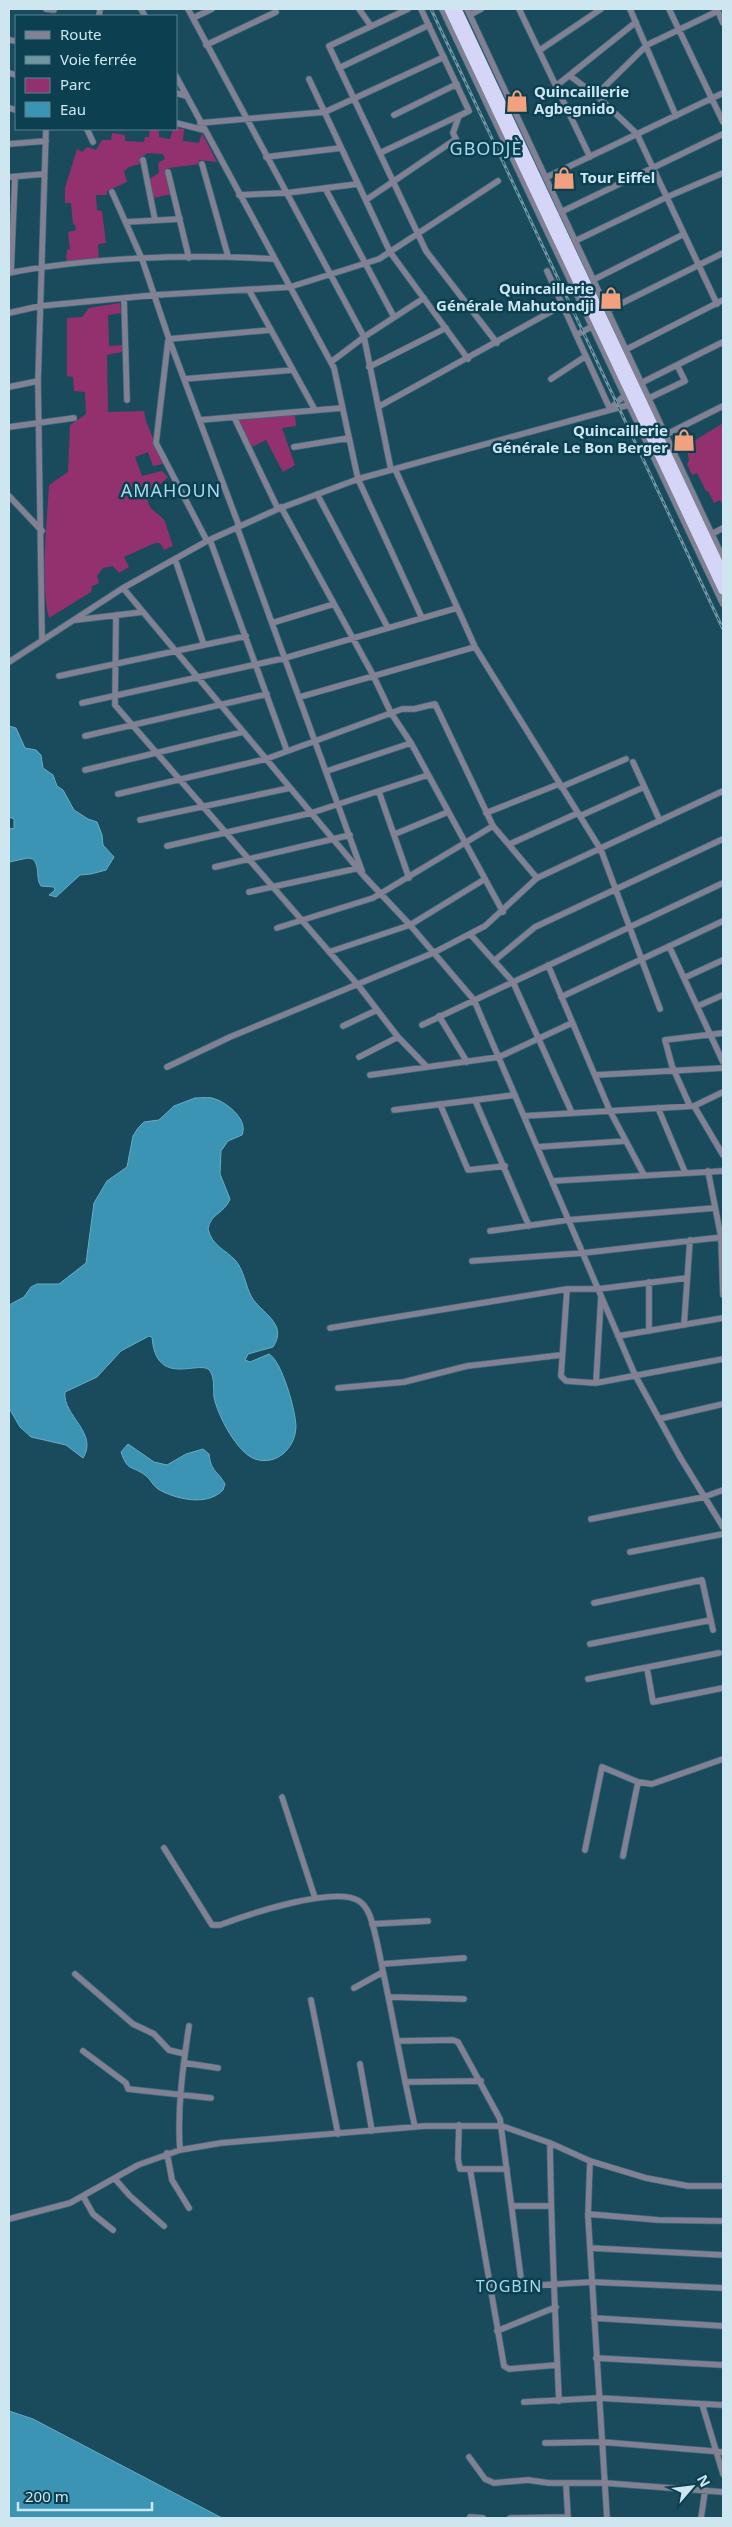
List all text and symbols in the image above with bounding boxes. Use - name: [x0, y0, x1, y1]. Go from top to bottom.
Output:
- legend: [15, 15, 178, 130]
- text: Route: [60, 24, 102, 44]
- text: Voie ferrée: [60, 49, 137, 69]
- text: Parc: [60, 74, 91, 94]
- place label: Quincaillerie Agbegnido: [534, 81, 629, 118]
- shop icon: Quincaillerie Agbegnido: [504, 88, 530, 114]
- text: Eau: [60, 99, 86, 119]
- district label: GBODJÈ: [450, 136, 522, 160]
- shop icon: Tour Eiffel: [551, 165, 577, 191]
- place label: Tour Eiffel: [580, 167, 655, 187]
- place label: Quincaillerie Générale Mahutondji: [436, 278, 594, 315]
- shop icon: Quincaillerie Générale Mahutondji: [598, 285, 624, 311]
- place label: Quincaillerie Générale Le Bon Berger: [492, 420, 668, 457]
- shop icon: Quincaillerie Générale Le Bon Berger: [671, 427, 697, 453]
- district label: AMAHOUN: [121, 478, 221, 502]
- district label: TOGBIN: [476, 2275, 542, 2297]
- north arrow: [667, 2462, 717, 2512]
- text: N: [693, 2471, 715, 2490]
- scale bar: [18, 2480, 151, 2512]
- text: 200 m: [25, 2486, 69, 2506]

